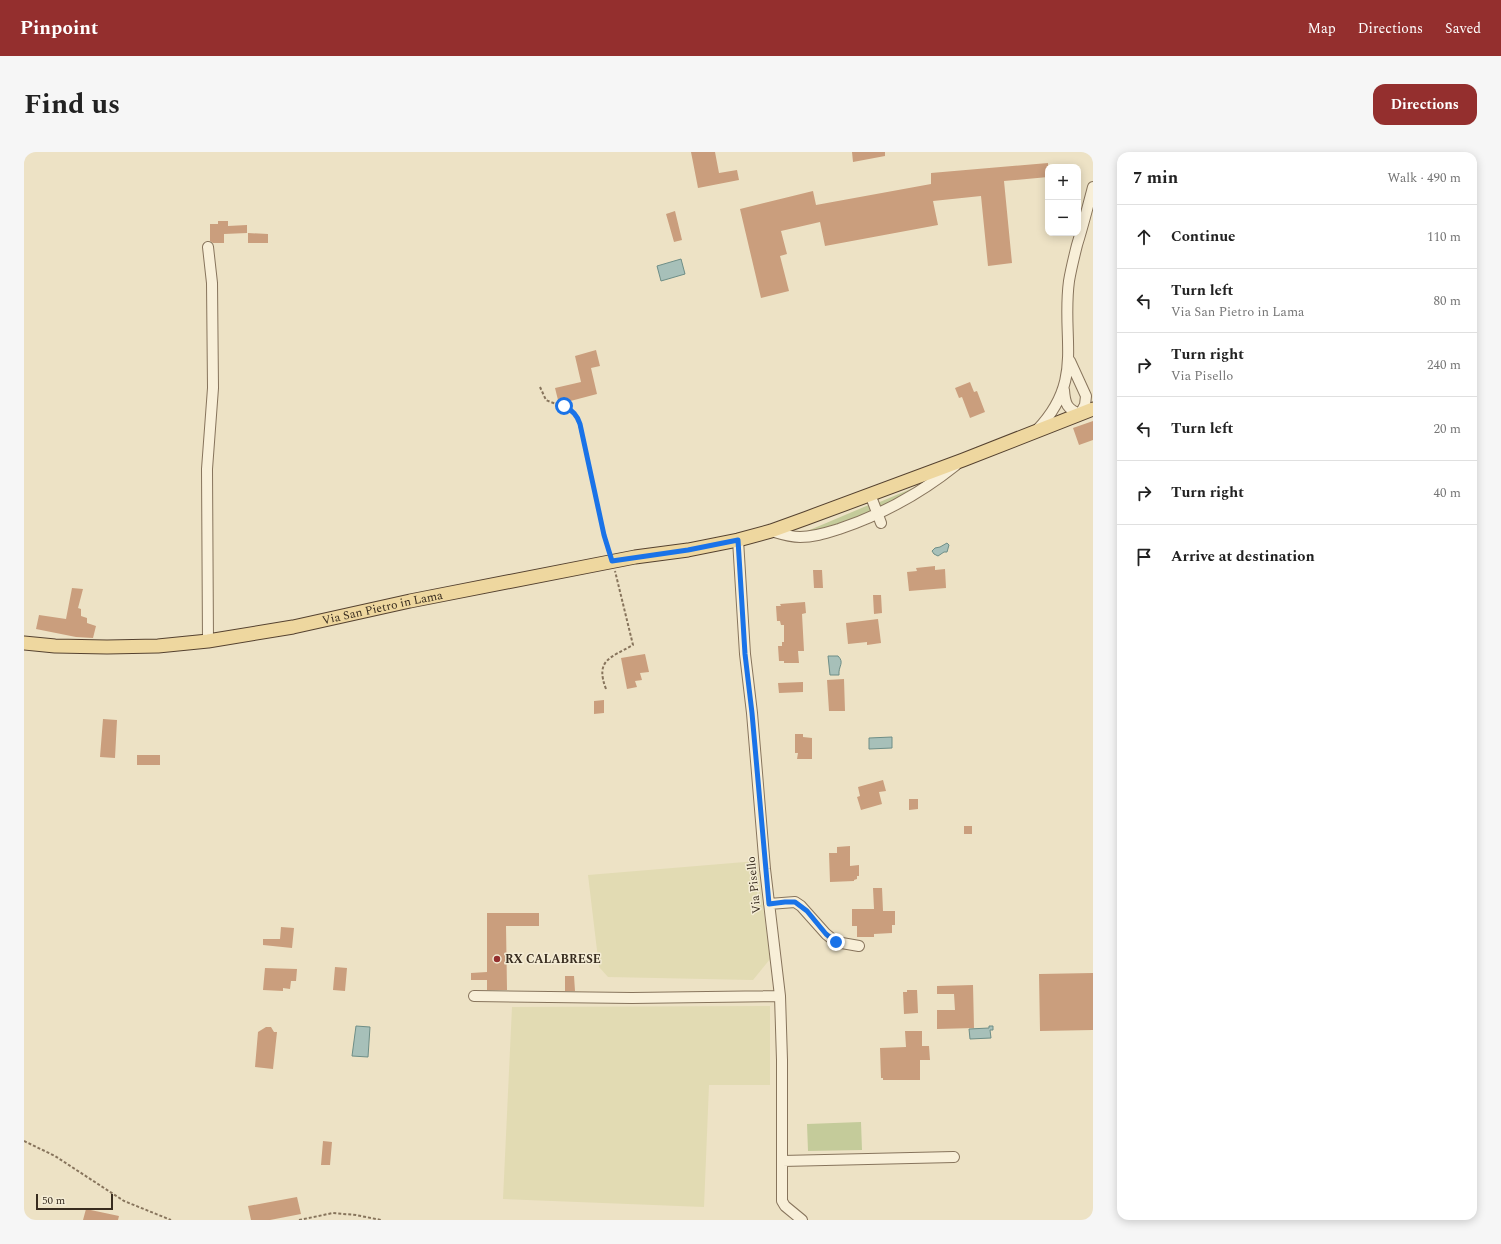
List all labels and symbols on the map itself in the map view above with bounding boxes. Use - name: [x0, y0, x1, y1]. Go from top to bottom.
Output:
- route start: [555, 397, 573, 415]
- street label: Via San Pietro in Lama: [320, 585, 445, 630]
- street label: Via Pisello: [742, 855, 766, 915]
- route end: [827, 933, 845, 951]
- place label: RX CALABRESE: [505, 950, 601, 969]
- marker: RX CALABRESE: [492, 954, 502, 964]
- scale bar: [36, 1192, 113, 1211]

